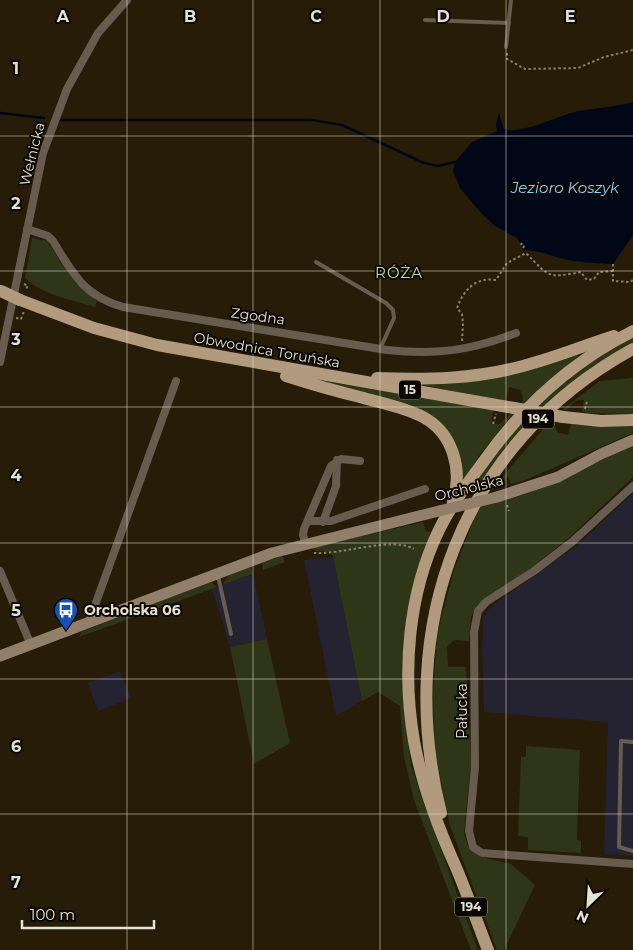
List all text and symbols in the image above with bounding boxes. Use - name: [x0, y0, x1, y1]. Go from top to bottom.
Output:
- text: A: [56, 7, 70, 26]
- text: B: [184, 7, 196, 26]
- text: C: [310, 7, 322, 26]
- text: D: [436, 7, 450, 26]
- text: E: [565, 7, 575, 26]
- text: 1: [13, 59, 19, 78]
- street label: Wełnicka: [15, 120, 49, 188]
- water label: Jezioro Koszyk: [510, 178, 620, 197]
- text: 2: [11, 194, 21, 213]
- district label: RÓŻA: [375, 263, 423, 282]
- street label: Zgodna: [230, 303, 286, 329]
- street label: Obwodnica Toruńska: [192, 328, 342, 372]
- text: 3: [10, 330, 21, 349]
- road number: 15: [399, 380, 421, 400]
- road number: 194: [522, 409, 554, 428]
- text: 4: [10, 466, 22, 485]
- street label: Orcholska: [433, 471, 505, 505]
- bus stop icon: Orcholska 06: [53, 597, 79, 631]
- text: 5: [11, 601, 21, 620]
- place label: Orcholska 06: [84, 601, 181, 619]
- street label: Pałucka: [453, 683, 471, 739]
- text: 6: [11, 737, 21, 756]
- text: 7: [11, 873, 21, 892]
- north arrow: [563, 880, 613, 930]
- scale bar: [22, 898, 155, 930]
- road number: 194: [455, 898, 487, 916]
- text: 100 m: [30, 905, 75, 924]
- text: N: [574, 906, 591, 927]

